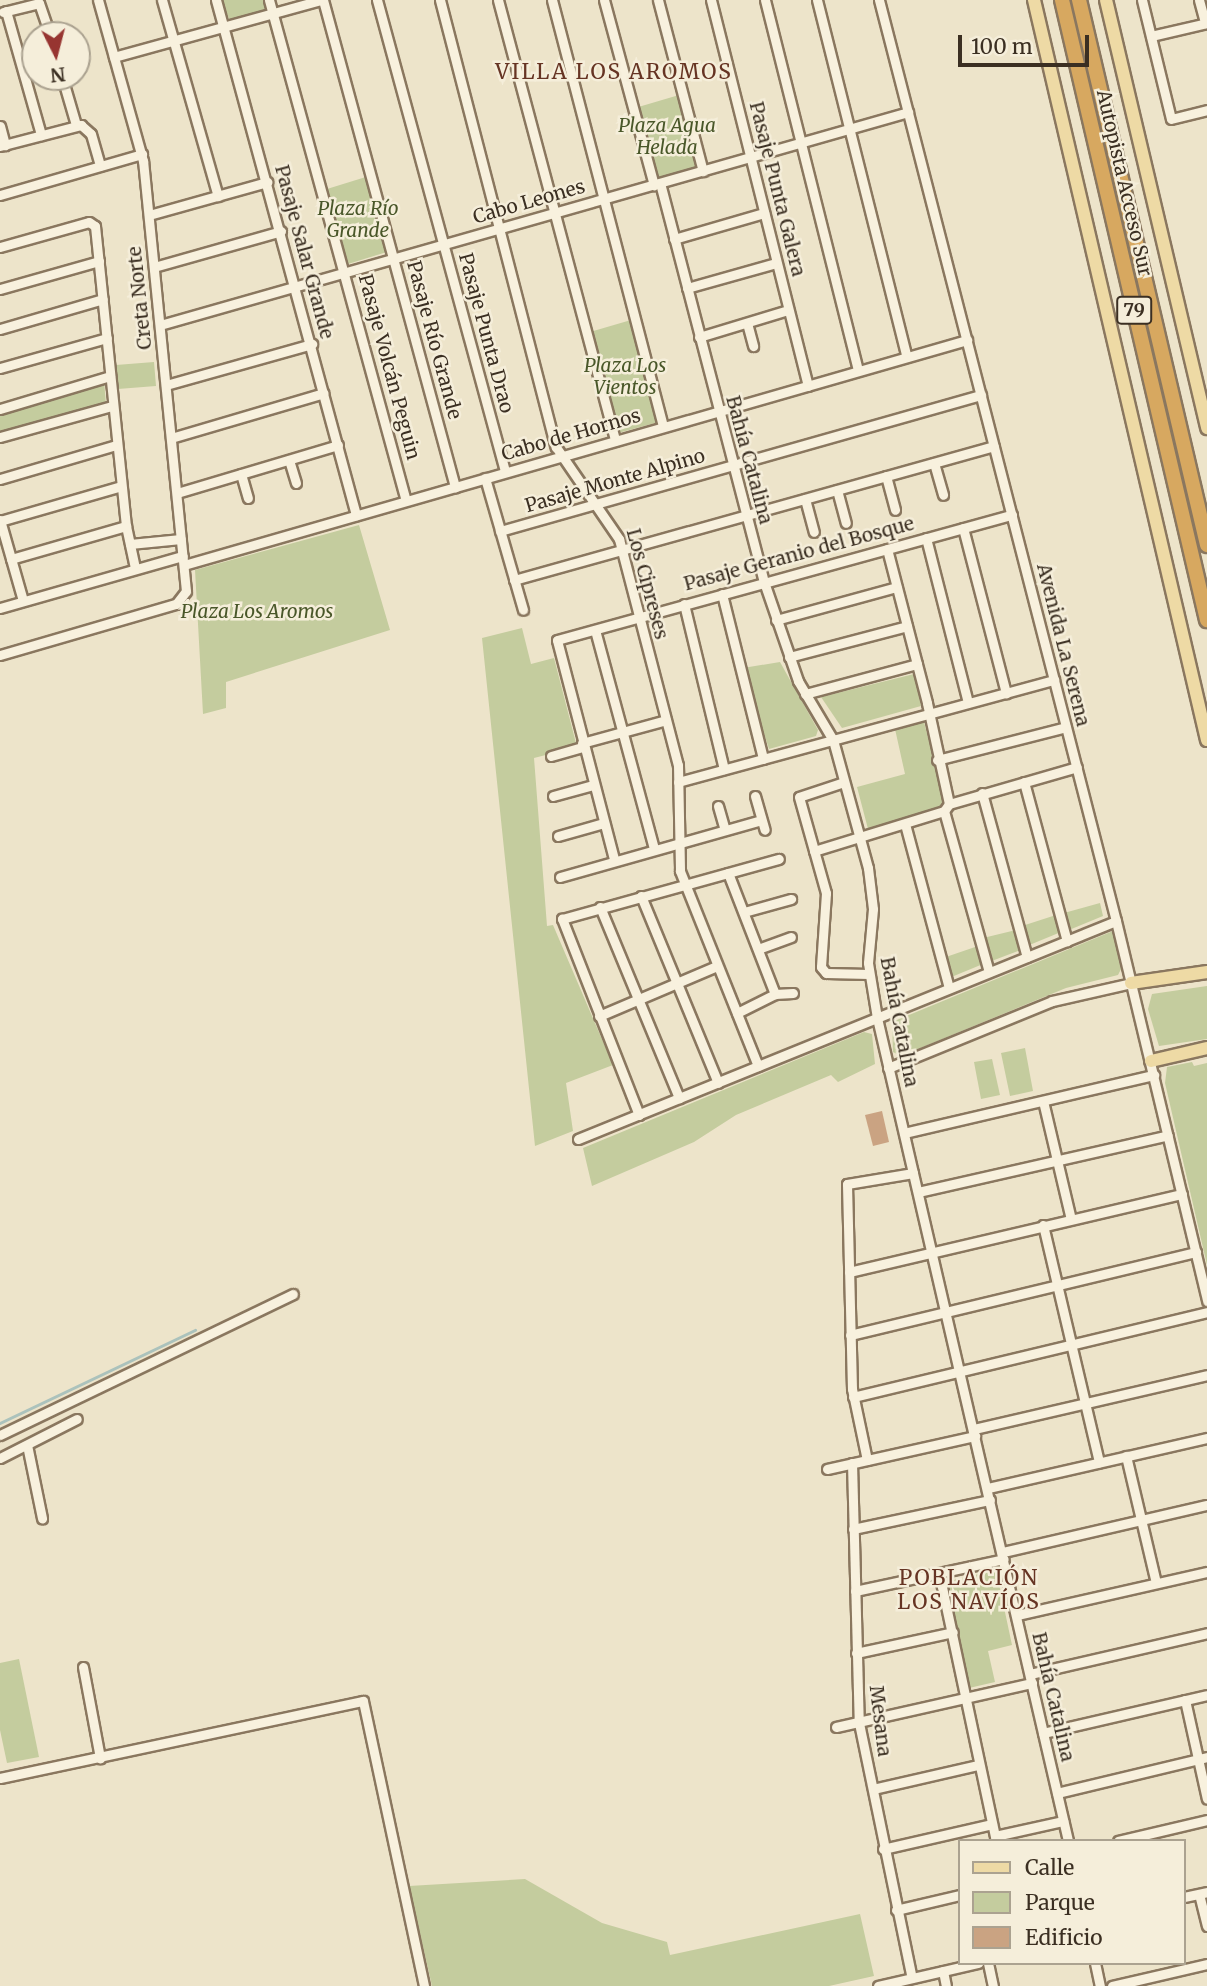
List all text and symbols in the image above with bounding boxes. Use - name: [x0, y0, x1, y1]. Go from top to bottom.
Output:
- north arrow: [21, 21, 91, 91]
- scale bar: [962, 21, 1093, 65]
- text: 100 m: [971, 33, 1033, 60]
- district label: VILLA LOS AROMOS: [497, 59, 731, 85]
- text: N: [49, 62, 67, 88]
- street label: Autopista Acceso Sur: [1091, 88, 1157, 278]
- street label: Pasaje Punta Galera: [744, 99, 810, 279]
- park label: Plaza Agua Helada: [618, 115, 716, 159]
- street label: Pasaje Salar Grande: [270, 163, 338, 341]
- street label: Cabo Leones: [470, 175, 588, 229]
- park label: Plaza Río Grande: [318, 198, 398, 242]
- street label: Creta Norte: [123, 245, 157, 351]
- street label: Pasaje Punta Drao: [454, 251, 518, 415]
- street label: Pasaje Río Grande: [402, 258, 466, 422]
- street label: Pasaje Volcán Peguin: [353, 272, 425, 462]
- road number: 79: [1115, 296, 1153, 324]
- park label: Plaza Los Vientos: [584, 355, 666, 399]
- street label: Bahía Catalina: [721, 393, 777, 527]
- street label: Cabo de Hornos: [499, 404, 643, 466]
- street label: Pasaje Monte Alpino: [522, 444, 708, 518]
- street label: Pasaje Geranio del Bosque: [681, 512, 917, 596]
- street label: Los Cipreses: [621, 526, 673, 642]
- street label: Avenida La Serena: [1032, 561, 1094, 729]
- park label: Plaza Los Aromos: [181, 601, 333, 623]
- street label: Bahía Catalina: [875, 955, 923, 1089]
- district label: POBLACIÓN LOS NAVÍOS: [899, 1565, 1039, 1615]
- street label: Bahía Catalina: [1027, 1630, 1079, 1764]
- street label: Mesana: [864, 1684, 896, 1758]
- legend: [958, 1839, 1186, 1965]
- text: Calle: [1025, 1854, 1074, 1881]
- text: Parque: [1025, 1889, 1095, 1916]
- text: Edificio: [1025, 1924, 1102, 1951]

